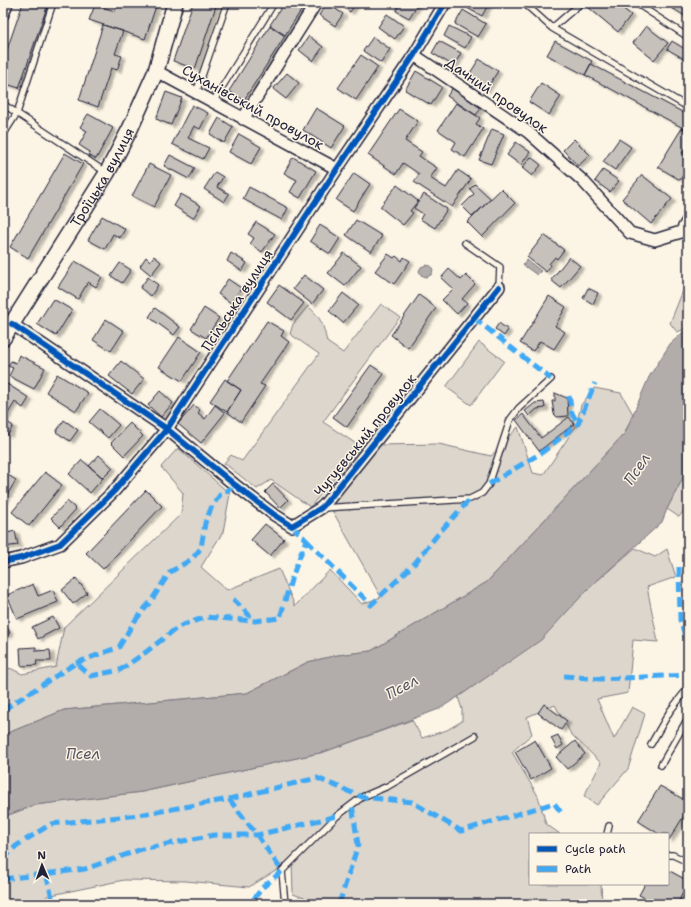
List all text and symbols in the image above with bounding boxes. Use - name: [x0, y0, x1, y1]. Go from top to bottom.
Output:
- street label: Дачний провулок: [442, 53, 552, 137]
- street label: Суханівський провулок: [179, 61, 328, 154]
- street label: Троїцька вулиця: [66, 124, 138, 230]
- street label: Псільська вулиця: [197, 246, 277, 354]
- street label: Чугуєвський провулок: [310, 370, 420, 500]
- water label: Псел: [619, 449, 655, 489]
- water label: Псел: [382, 670, 422, 704]
- water label: Псел: [66, 744, 100, 764]
- legend: [529, 833, 669, 885]
- text: Cycle path: [565, 841, 626, 857]
- north arrow: [22, 845, 62, 885]
- text: N: [37, 848, 47, 863]
- text: Path: [565, 861, 591, 877]

